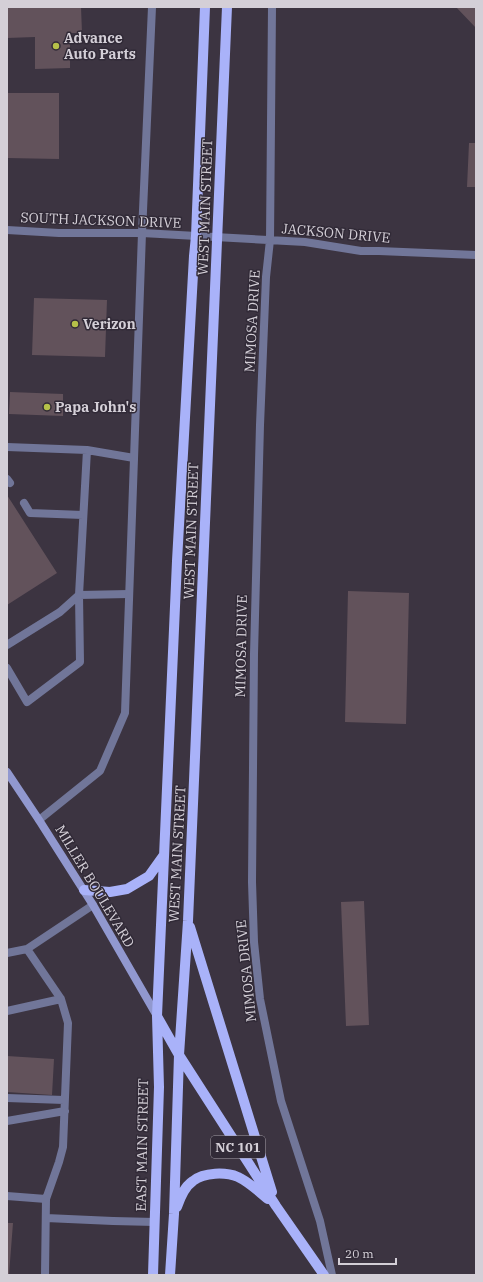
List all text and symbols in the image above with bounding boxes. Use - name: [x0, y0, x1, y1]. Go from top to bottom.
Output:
- place label: Advance Auto Parts: [64, 29, 136, 63]
- marker: Advance Auto Parts: [51, 41, 61, 51]
- street label: WEST MAIN STREET: [194, 138, 216, 276]
- street label: SOUTH JACKSON DRIVE: [20, 208, 182, 232]
- street label: JACKSON DRIVE: [281, 219, 391, 247]
- street label: MIMOSA DRIVE: [240, 269, 264, 373]
- place label: Verizon: [83, 315, 136, 333]
- marker: Verizon: [70, 319, 80, 329]
- place label: Papa John's: [55, 398, 136, 416]
- marker: Papa John's: [42, 402, 52, 412]
- street label: WEST MAIN STREET: [180, 462, 202, 600]
- street label: MIMOSA DRIVE: [231, 595, 251, 697]
- street label: WEST MAIN STREET: [164, 785, 190, 923]
- street label: MILLER BOULEVARD: [51, 822, 139, 951]
- street label: MIMOSA DRIVE: [232, 919, 260, 1023]
- street label: EAST MAIN STREET: [132, 1078, 152, 1212]
- road number: NC 101: [211, 1136, 265, 1158]
- scale bar: [339, 1240, 396, 1266]
- text: 20 m: [345, 1246, 374, 1261]

